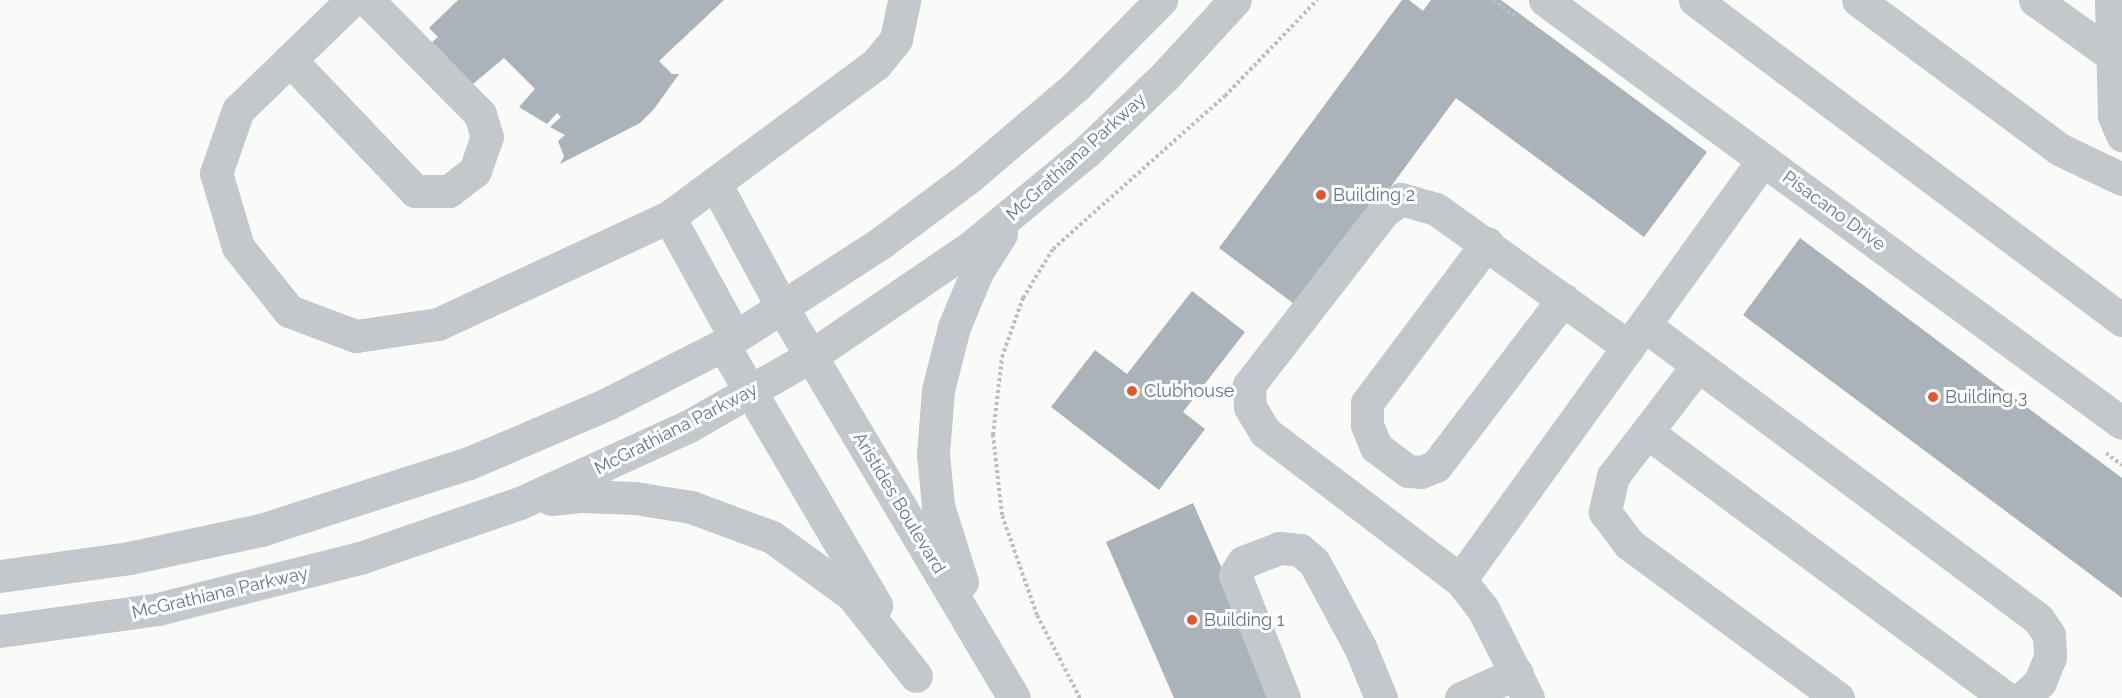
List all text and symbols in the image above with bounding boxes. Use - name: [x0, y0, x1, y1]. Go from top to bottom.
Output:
- street label: McGrathiana Parkway: [1002, 89, 1150, 225]
- street label: Pisacano Drive: [1778, 166, 1890, 256]
- place label: Building 2: [1333, 184, 1415, 206]
- marker: Building 2: [1314, 188, 1328, 202]
- street label: McGrathiana Parkway: [591, 379, 761, 479]
- place label: Clubhouse: [1144, 380, 1234, 402]
- marker: Clubhouse: [1125, 384, 1139, 398]
- place label: Building 3: [1945, 386, 2027, 408]
- marker: Building 3: [1926, 390, 1940, 404]
- street label: Aristides Boulevard: [848, 428, 950, 578]
- street label: McGrathiana Parkway: [130, 562, 310, 624]
- place label: Building 1: [1204, 609, 1285, 631]
- marker: Building 1: [1185, 613, 1199, 627]

